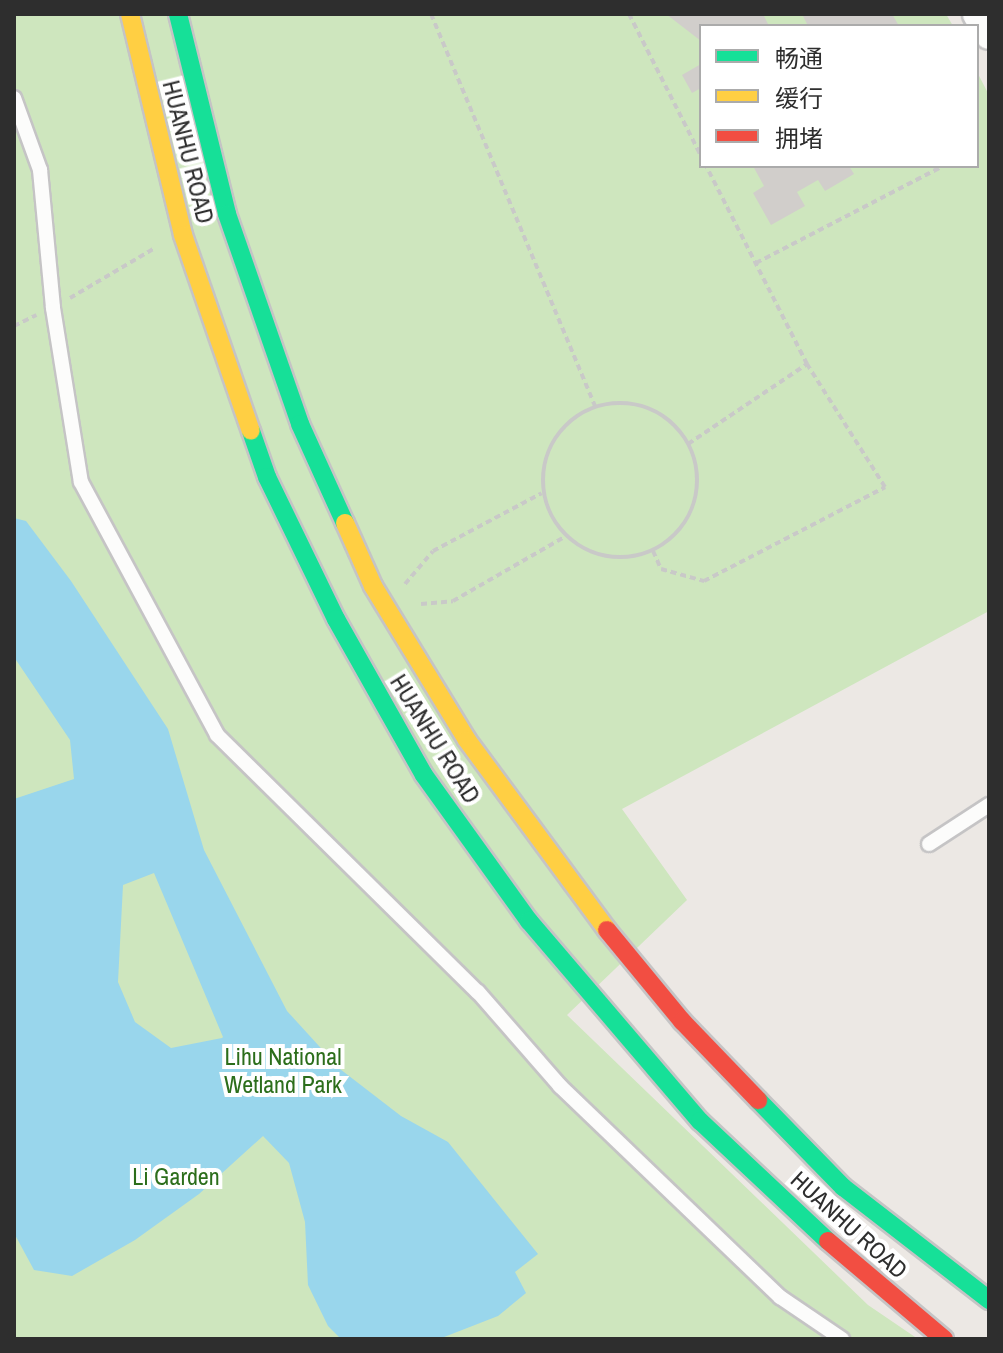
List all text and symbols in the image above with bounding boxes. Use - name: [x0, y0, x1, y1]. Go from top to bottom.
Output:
- legend: [699, 24, 979, 168]
- text: 畅通: [775, 42, 823, 74]
- street label: HUANHU ROAD: [156, 77, 220, 227]
- text: 缓行: [775, 82, 823, 114]
- text: 拥堵: [775, 122, 823, 154]
- street label: HUANHU ROAD: [384, 669, 486, 809]
- park label: Lihu National Wetland Park: [224, 1043, 342, 1099]
- park label: Li Garden: [132, 1163, 220, 1191]
- street label: HUANHU ROAD: [785, 1165, 913, 1285]

